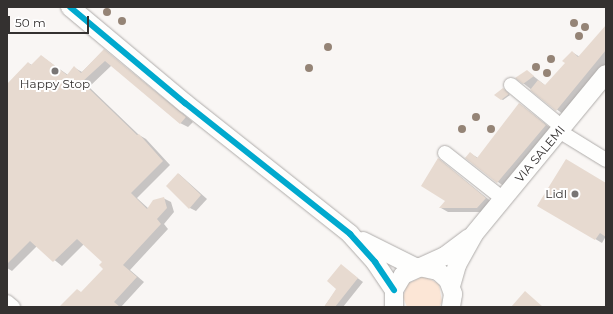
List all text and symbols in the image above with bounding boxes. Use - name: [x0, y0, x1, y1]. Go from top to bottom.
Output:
- scale bar: [10, 8, 91, 34]
- text: 50 m: [15, 15, 46, 30]
- marker: Happy Stop: [50, 66, 60, 76]
- place label: Happy Stop: [20, 77, 90, 91]
- street label: VIA SALEMI: [512, 123, 568, 185]
- place label: Lidl: [545, 187, 567, 201]
- marker: Lidl: [570, 189, 580, 199]

